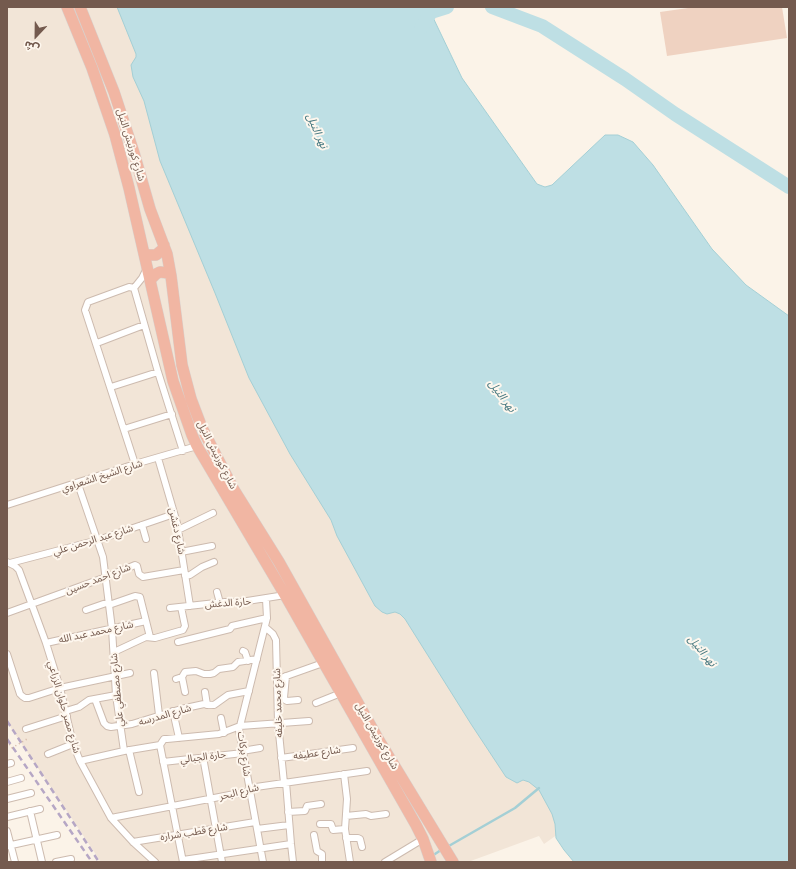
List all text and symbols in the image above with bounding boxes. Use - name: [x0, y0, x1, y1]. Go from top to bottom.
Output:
- north arrow: [16, 16, 56, 56]
- text: ش: [22, 39, 41, 56]
- street label: شارع كورنيش النيل: [114, 107, 148, 183]
- water label: نهر النيل: [303, 111, 331, 151]
- water label: نهر النيل: [486, 377, 518, 415]
- street label: شارع كورنيش النيل: [195, 419, 239, 491]
- street label: شارع الشيخ الشعراوي: [60, 457, 144, 495]
- street label: شارع دغشن: [166, 507, 188, 555]
- street label: شارع عبد الرحمن علي: [51, 522, 135, 558]
- street label: شارع احمد حسين: [64, 561, 132, 597]
- street label: حارة الدغش: [204, 595, 252, 611]
- street label: شارع محمد عبد الله: [58, 618, 134, 646]
- water label: نهر النيل: [685, 633, 719, 669]
- street label: شارع مصطفي علي: [108, 653, 126, 727]
- street label: شارع مصر حلوان الزراعي: [45, 659, 83, 755]
- street label: شارع محمد خليفه: [271, 668, 285, 738]
- street label: شارع كورنيش النيل: [353, 700, 401, 772]
- street label: شارع المدرسه: [137, 702, 193, 728]
- street label: شارع بركات: [235, 731, 253, 777]
- street label: شارع عطيفه: [293, 744, 341, 762]
- street label: حارة الجبالي: [179, 748, 227, 766]
- street label: شارع البحر: [218, 781, 260, 803]
- street label: شارع قطب شراره: [159, 821, 229, 843]

